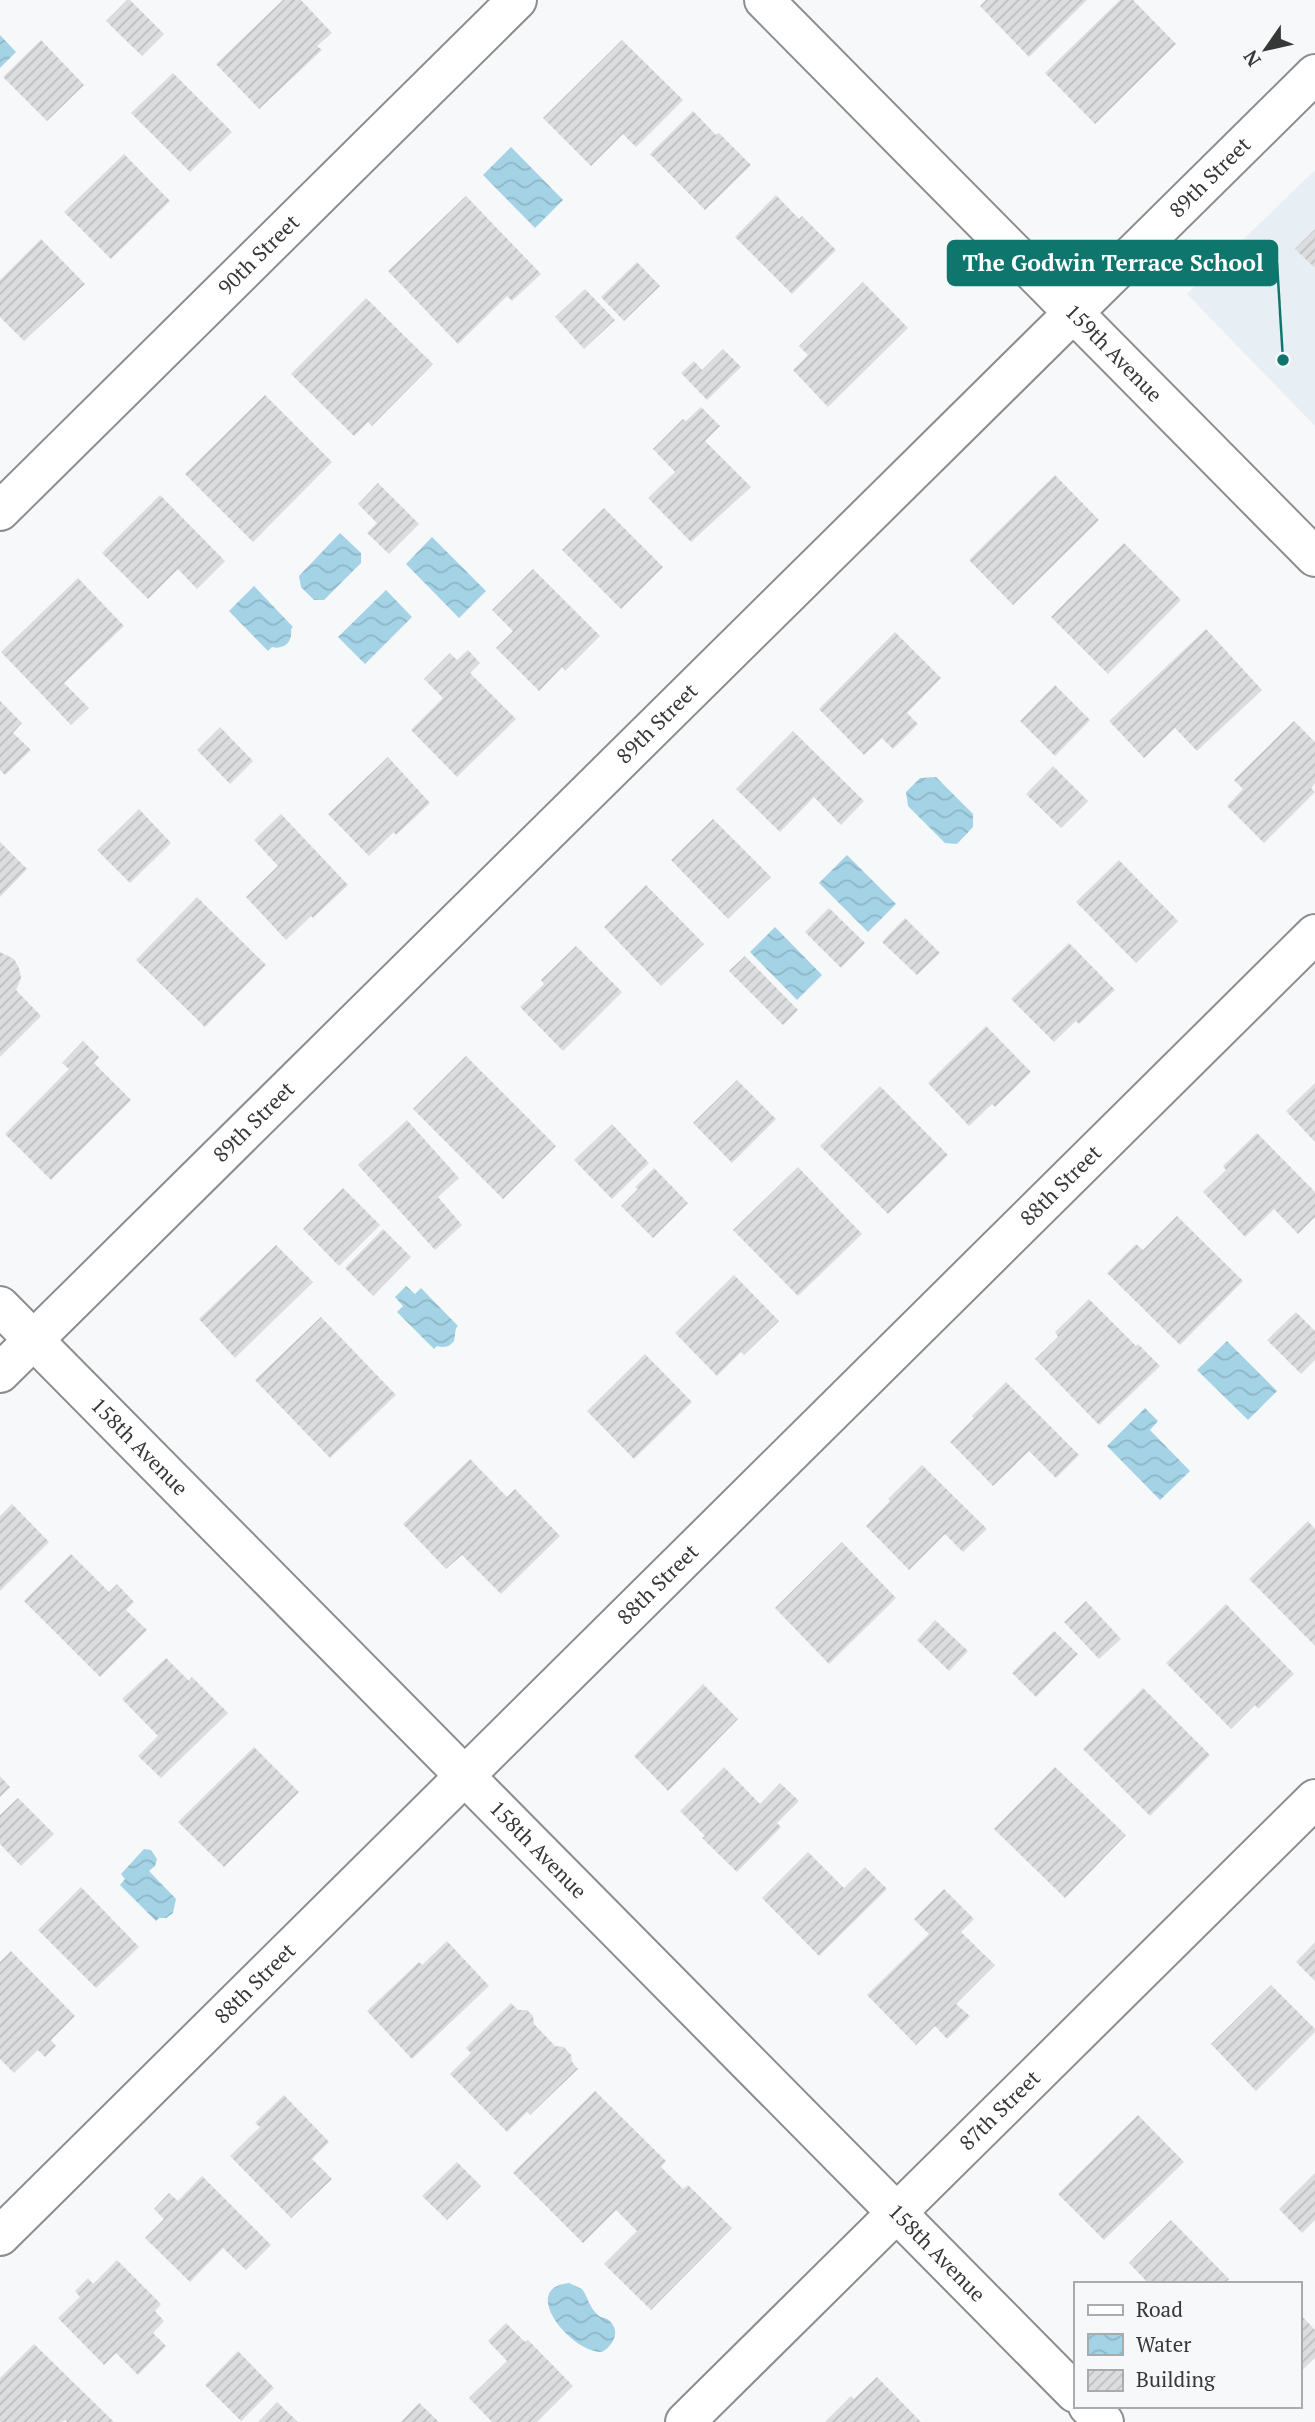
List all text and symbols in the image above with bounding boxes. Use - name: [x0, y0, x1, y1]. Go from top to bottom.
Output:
- north arrow: [1231, 14, 1301, 84]
- text: N: [1237, 45, 1266, 72]
- street label: 89th Street: [1163, 130, 1256, 223]
- street label: 90th Street: [211, 208, 305, 301]
- callout: The Godwin Terrace School: [948, 241, 1277, 285]
- text: The Godwin Terrace School: [962, 247, 1264, 278]
- street label: 159th Avenue: [1060, 298, 1169, 408]
- street label: 89th Street: [610, 676, 704, 769]
- street label: 89th Street: [207, 1075, 300, 1168]
- street label: 88th Street: [1014, 1138, 1107, 1231]
- street label: 158th Avenue: [85, 1391, 195, 1501]
- street label: 88th Street: [611, 1537, 704, 1630]
- street label: 158th Avenue: [484, 1794, 593, 1904]
- street label: 88th Street: [208, 1936, 301, 2029]
- street label: 87th Street: [953, 2064, 1046, 2156]
- street label: 158th Avenue: [883, 2197, 992, 2307]
- legend: [1074, 2282, 1301, 2408]
- text: Road: [1136, 2295, 1183, 2323]
- text: Water: [1136, 2330, 1191, 2358]
- text: Building: [1136, 2365, 1216, 2393]

